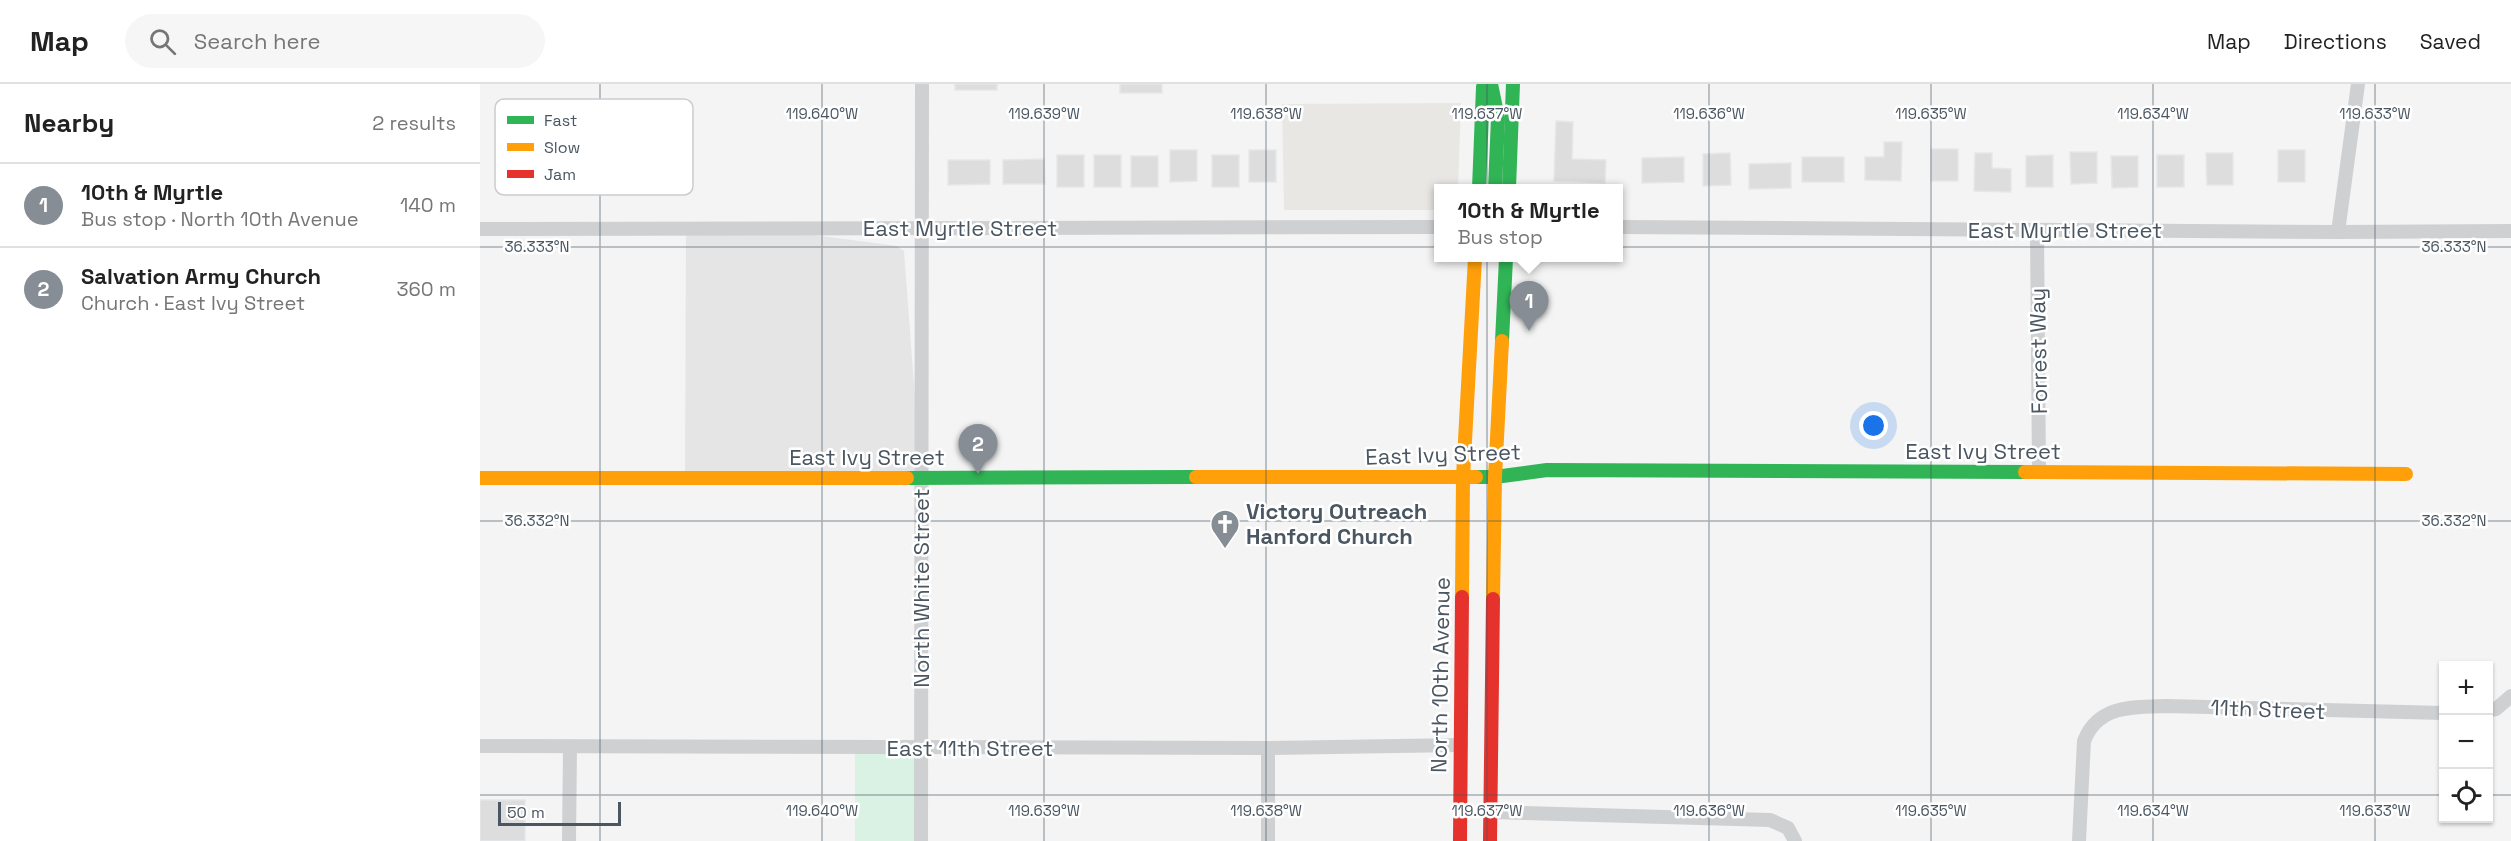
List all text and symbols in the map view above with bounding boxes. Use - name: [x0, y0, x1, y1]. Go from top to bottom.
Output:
- search box: [125, 14, 545, 68]
- text: Map: [30, 23, 89, 59]
- icon: search: [146, 25, 179, 58]
- text: Search here: [194, 27, 321, 55]
- text: Map: [2207, 28, 2251, 55]
- text: Directions: [2284, 28, 2387, 55]
- text: Saved: [2420, 28, 2481, 55]
- legend: [495, 99, 693, 195]
- text: 119.640°W: [786, 104, 858, 123]
- text: 119.639°W: [1008, 104, 1080, 123]
- text: 119.638°W: [1230, 104, 1302, 123]
- text: 119.637°W: [1452, 104, 1522, 123]
- text: 119.636°W: [1673, 104, 1745, 123]
- text: 119.635°W: [1895, 104, 1967, 123]
- text: 119.634°W: [2117, 104, 2189, 123]
- text: 119.633°W: [2339, 104, 2411, 123]
- text: Nearby: [24, 106, 114, 140]
- text: 2 results: [372, 110, 456, 136]
- text: Fast: [544, 110, 577, 131]
- text: Slow: [544, 137, 580, 158]
- text: Jam: [544, 164, 576, 185]
- text: 10th & Myrtle: [81, 178, 223, 206]
- popup: [1434, 184, 1623, 262]
- text: 1: [39, 192, 48, 218]
- text: 140 m: [400, 192, 456, 218]
- text: 10th & Myrtle: [1457, 196, 1600, 224]
- text: Bus stop · North 10th Avenue: [81, 206, 358, 232]
- street label: East Myrtle Street: [863, 214, 1057, 242]
- street label: East Myrtle Street: [1968, 216, 2162, 244]
- text: Bus stop: [1457, 224, 1543, 250]
- text: 36.333°N: [505, 237, 569, 256]
- text: 36.333°N: [2422, 237, 2486, 256]
- text: Salvation Army Church: [81, 262, 321, 290]
- text: 2: [38, 276, 49, 302]
- text: 360 m: [397, 276, 456, 302]
- pin: 1: [1510, 282, 1548, 331]
- street label: Forrest Way: [2023, 288, 2053, 414]
- text: Church · East Ivy Street: [81, 290, 305, 316]
- your location: [1859, 411, 1888, 440]
- pin: 2: [958, 424, 998, 474]
- street label: East Ivy Street: [1365, 437, 1521, 471]
- street label: East Ivy Street: [1905, 437, 2061, 465]
- street label: East Ivy Street: [789, 443, 945, 471]
- street label: North White Street: [907, 488, 935, 688]
- place label: Victory Outreach Hanford Church: [1246, 497, 1427, 550]
- church icon: Victory Outreach Hanford Church: [1209, 508, 1241, 550]
- text: 36.332°N: [505, 511, 569, 530]
- text: 36.332°N: [2422, 511, 2486, 530]
- street label: North 10th Avenue: [1424, 577, 1456, 773]
- map controls: [2439, 661, 2493, 823]
- button: +: [2439, 661, 2493, 715]
- street label: 11th Street: [2210, 693, 2326, 725]
- button: −: [2439, 715, 2493, 769]
- street label: East 11th Street: [887, 734, 1053, 762]
- button: locate: [2439, 769, 2493, 823]
- scale bar: [498, 799, 621, 826]
- text: 119.640°W: [786, 801, 858, 820]
- text: 119.639°W: [1008, 801, 1080, 820]
- text: 119.638°W: [1230, 801, 1302, 820]
- text: 119.637°W: [1452, 801, 1522, 820]
- text: 119.636°W: [1673, 801, 1745, 820]
- text: 119.635°W: [1895, 801, 1967, 820]
- text: 119.634°W: [2117, 801, 2189, 820]
- text: 119.633°W: [2339, 801, 2411, 820]
- text: 50 m: [507, 802, 545, 823]

